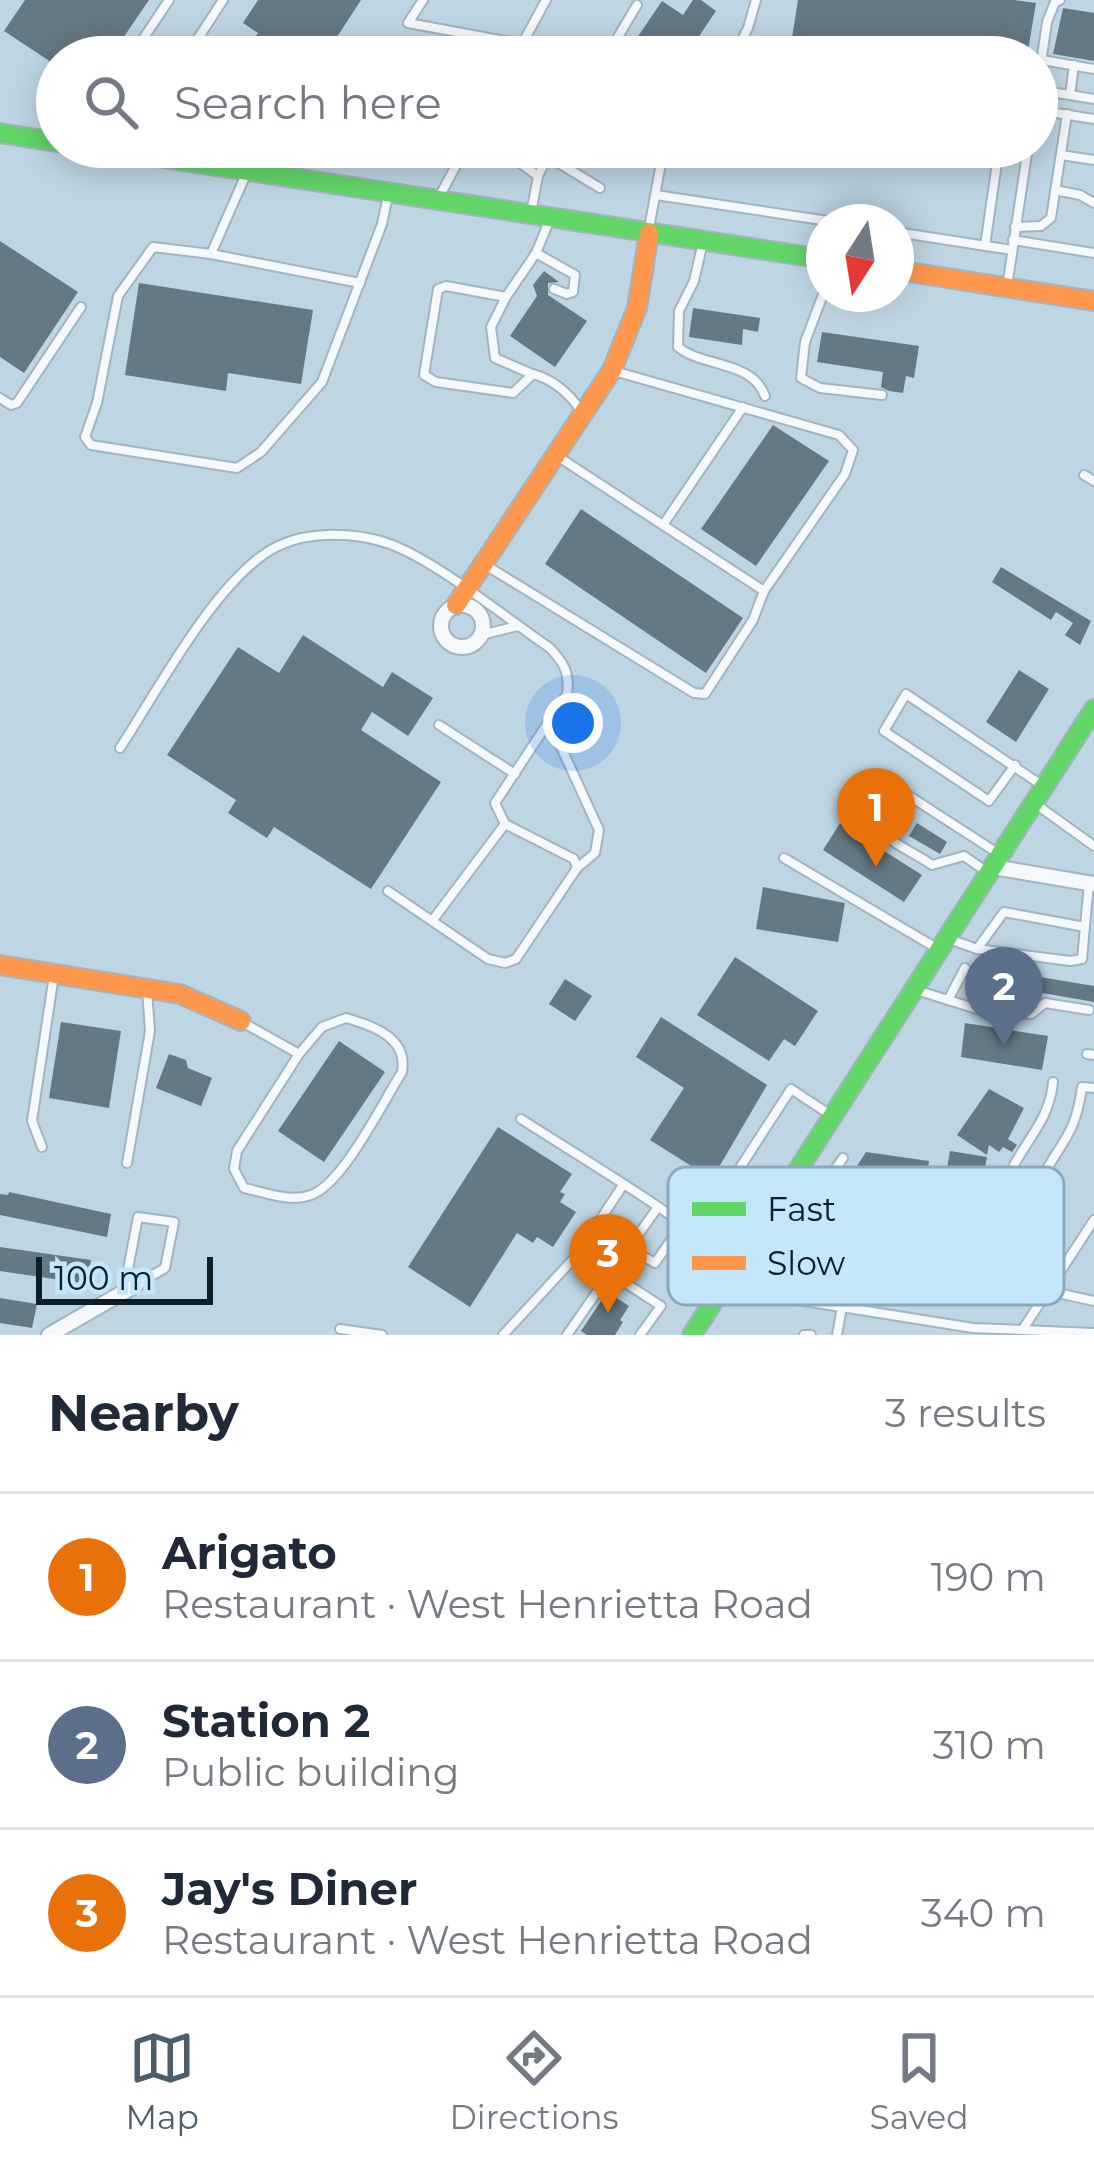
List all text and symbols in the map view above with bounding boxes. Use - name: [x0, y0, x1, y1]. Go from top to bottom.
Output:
- search box: [36, 36, 1058, 168]
- icon: search: [78, 69, 144, 135]
- text: Search here: [174, 75, 442, 130]
- north arrow: [806, 204, 914, 312]
- your location: [543, 693, 603, 753]
- pin: 1: [837, 768, 915, 867]
- pin: 2: [965, 947, 1043, 1046]
- legend: [668, 1167, 1064, 1305]
- text: Fast: [767, 1189, 836, 1229]
- pin: 3: [569, 1214, 647, 1313]
- text: Slow: [767, 1243, 845, 1283]
- scale bar: [36, 1251, 213, 1304]
- text: 100 m: [54, 1258, 153, 1298]
- text: Nearby: [48, 1382, 239, 1444]
- text: 3 results: [885, 1389, 1046, 1437]
- text: Arigato: [162, 1525, 337, 1580]
- text: 1: [79, 1553, 95, 1601]
- text: 190 m: [931, 1553, 1046, 1601]
- text: Restaurant · West Henrietta Road: [162, 1580, 813, 1628]
- text: Station 2: [162, 1693, 370, 1748]
- text: 2: [75, 1721, 99, 1769]
- text: 310 m: [933, 1721, 1046, 1769]
- text: Public building: [162, 1748, 459, 1796]
- text: Jay's Diner: [162, 1861, 417, 1916]
- text: 3: [75, 1889, 99, 1937]
- text: 340 m: [921, 1889, 1046, 1937]
- text: Restaurant · West Henrietta Road: [162, 1916, 813, 1964]
- tab: Map: [125, 2025, 199, 2137]
- tab: Directions: [450, 2025, 619, 2137]
- tab: Saved: [869, 2025, 969, 2137]

